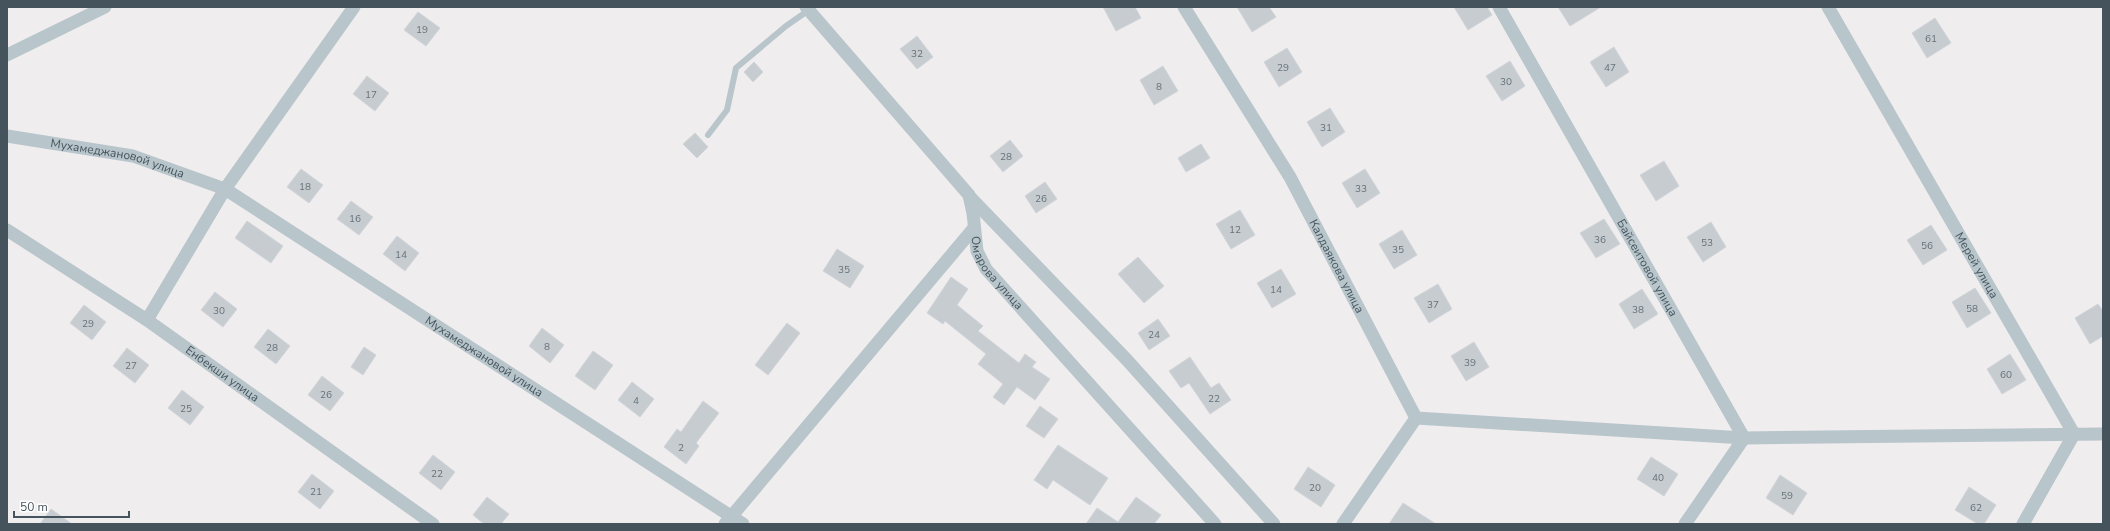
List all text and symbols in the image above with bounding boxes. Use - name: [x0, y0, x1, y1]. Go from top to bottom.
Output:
- house number: 19: [416, 23, 428, 37]
- house number: 61: [1925, 32, 1937, 46]
- house number: 32: [911, 47, 923, 61]
- house number: 29: [1277, 61, 1289, 75]
- house number: 47: [1604, 61, 1616, 75]
- house number: 30: [1500, 75, 1512, 89]
- house number: 8: [1156, 80, 1162, 94]
- house number: 17: [365, 88, 377, 102]
- house number: 31: [1320, 121, 1332, 135]
- street label: Мухамеджановой улица: [49, 135, 187, 182]
- house number: 28: [1000, 150, 1012, 164]
- house number: 18: [299, 180, 311, 194]
- house number: 33: [1355, 182, 1367, 196]
- house number: 26: [1035, 192, 1047, 206]
- house number: 16: [349, 212, 361, 226]
- street label: Калдаякова улица: [1305, 216, 1368, 316]
- street label: Байсеитовой улица: [1613, 216, 1681, 319]
- house number: 12: [1229, 223, 1241, 237]
- street label: Мерей улица: [1951, 229, 2002, 301]
- house number: 36: [1594, 233, 1606, 247]
- street label: Омарова улица: [967, 235, 1027, 313]
- house number: 53: [1701, 236, 1713, 250]
- house number: 56: [1921, 239, 1933, 253]
- house number: 35: [1392, 243, 1404, 257]
- house number: 14: [395, 248, 407, 262]
- house number: 35: [838, 263, 850, 277]
- house number: 14: [1270, 283, 1282, 297]
- house number: 37: [1427, 298, 1439, 312]
- house number: 58: [1966, 302, 1978, 316]
- house number: 38: [1632, 303, 1644, 317]
- house number: 30: [213, 304, 225, 318]
- street label: Мухамеджановой улица: [422, 312, 546, 401]
- house number: 29: [82, 317, 94, 331]
- house number: 24: [1148, 328, 1160, 342]
- house number: 8: [544, 340, 550, 354]
- house number: 28: [266, 341, 278, 355]
- street label: Енбекши улица: [182, 342, 262, 405]
- house number: 39: [1464, 356, 1476, 370]
- house number: 27: [125, 359, 137, 373]
- house number: 60: [2000, 368, 2012, 382]
- house number: 26: [320, 388, 332, 402]
- house number: 22: [1208, 392, 1220, 406]
- house number: 4: [633, 394, 639, 408]
- house number: 25: [180, 402, 192, 416]
- house number: 2: [678, 441, 684, 455]
- house number: 22: [431, 467, 443, 481]
- house number: 40: [1652, 471, 1664, 485]
- house number: 20: [1309, 481, 1321, 495]
- house number: 21: [310, 485, 322, 499]
- house number: 59: [1781, 489, 1793, 503]
- scale bar: [14, 493, 129, 519]
- text: 50 m: [20, 499, 48, 515]
- house number: 62: [1970, 501, 1982, 515]

